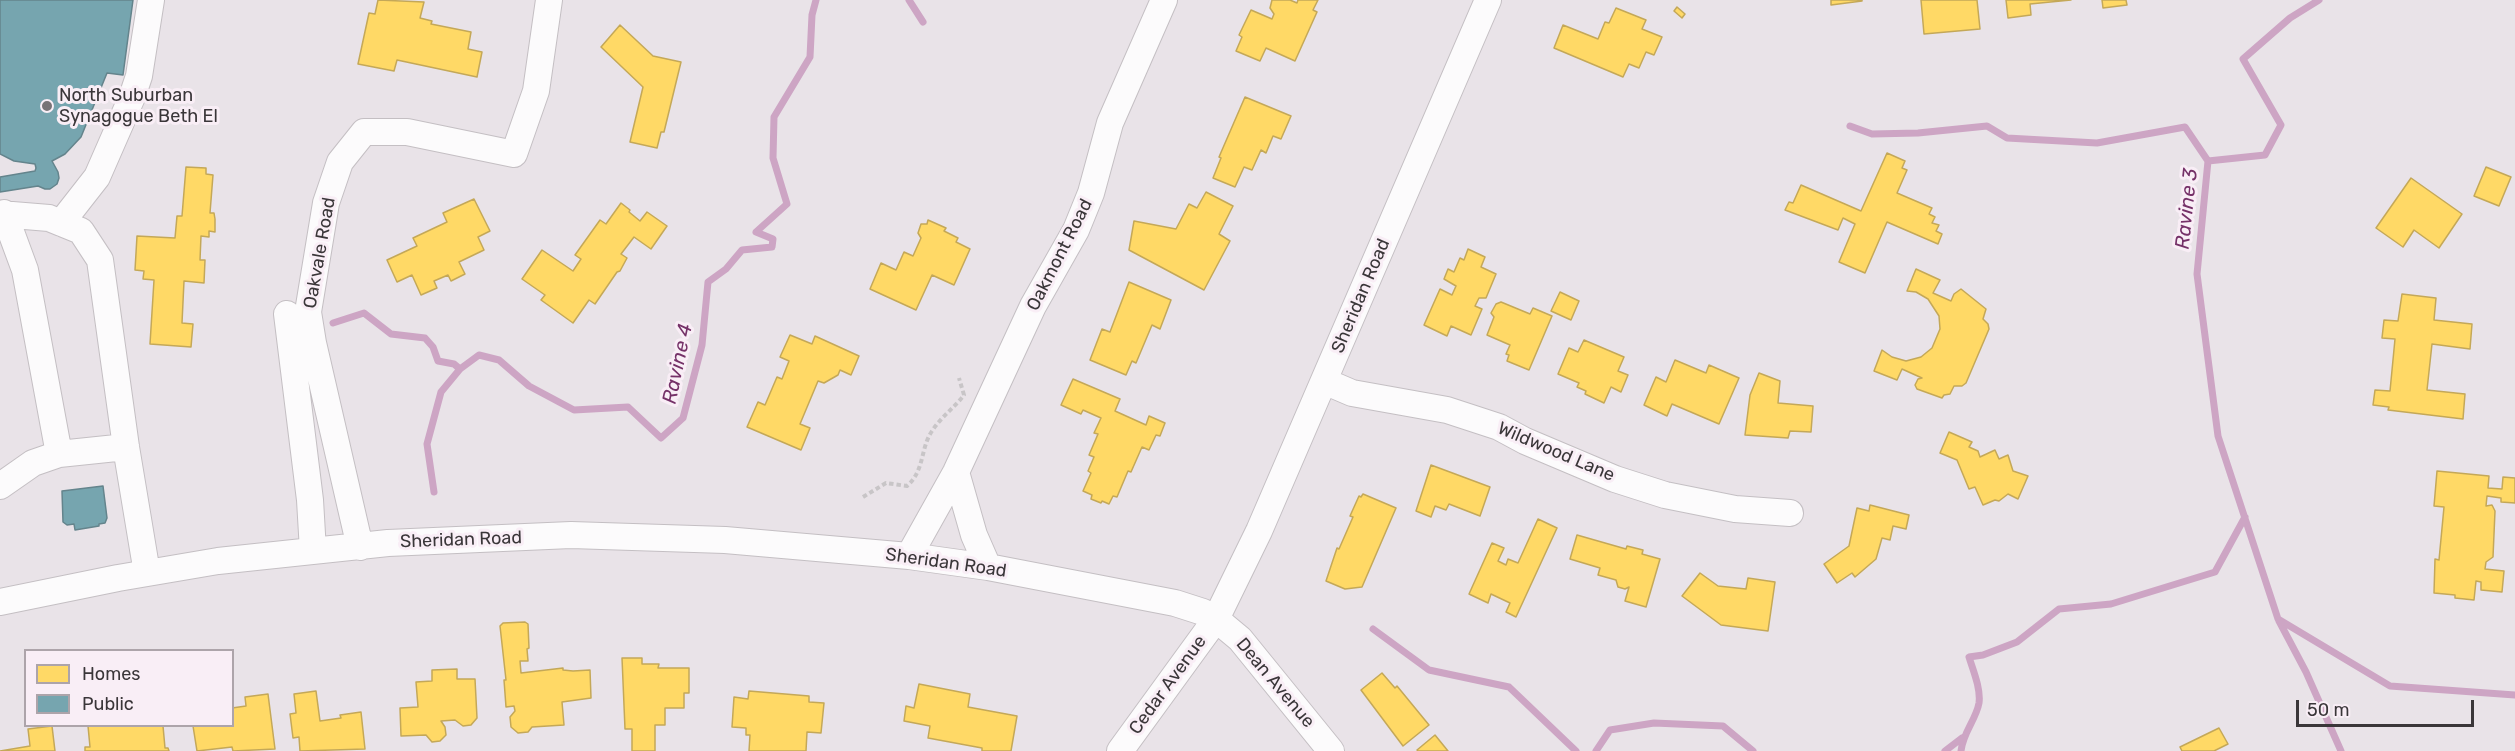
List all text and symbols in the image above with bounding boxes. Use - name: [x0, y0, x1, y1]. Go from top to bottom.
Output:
- place label: North Suburban Synagogue Beth El: [59, 85, 218, 128]
- marker: North Suburban Synagogue Beth El: [40, 99, 54, 113]
- water label: Ravine 3: [2171, 167, 2203, 251]
- street label: Oakmont Road: [1023, 195, 1097, 315]
- street label: Oakvale Road: [300, 196, 340, 310]
- street label: Sheridan Road: [1327, 236, 1395, 356]
- water label: Ravine 4: [658, 322, 698, 406]
- street label: Wildwood Lane: [1494, 418, 1618, 486]
- street label: Sheridan Road: [400, 527, 522, 553]
- street label: Sheridan Road: [884, 544, 1008, 582]
- street label: Cedar Avenue: [1125, 631, 1211, 739]
- street label: Dean Avenue: [1231, 634, 1319, 732]
- legend: [24, 649, 234, 727]
- text: Homes: [82, 663, 140, 685]
- scale bar: [2299, 688, 2478, 726]
- text: Public: [82, 693, 134, 715]
- text: 50 m: [2307, 699, 2350, 721]

